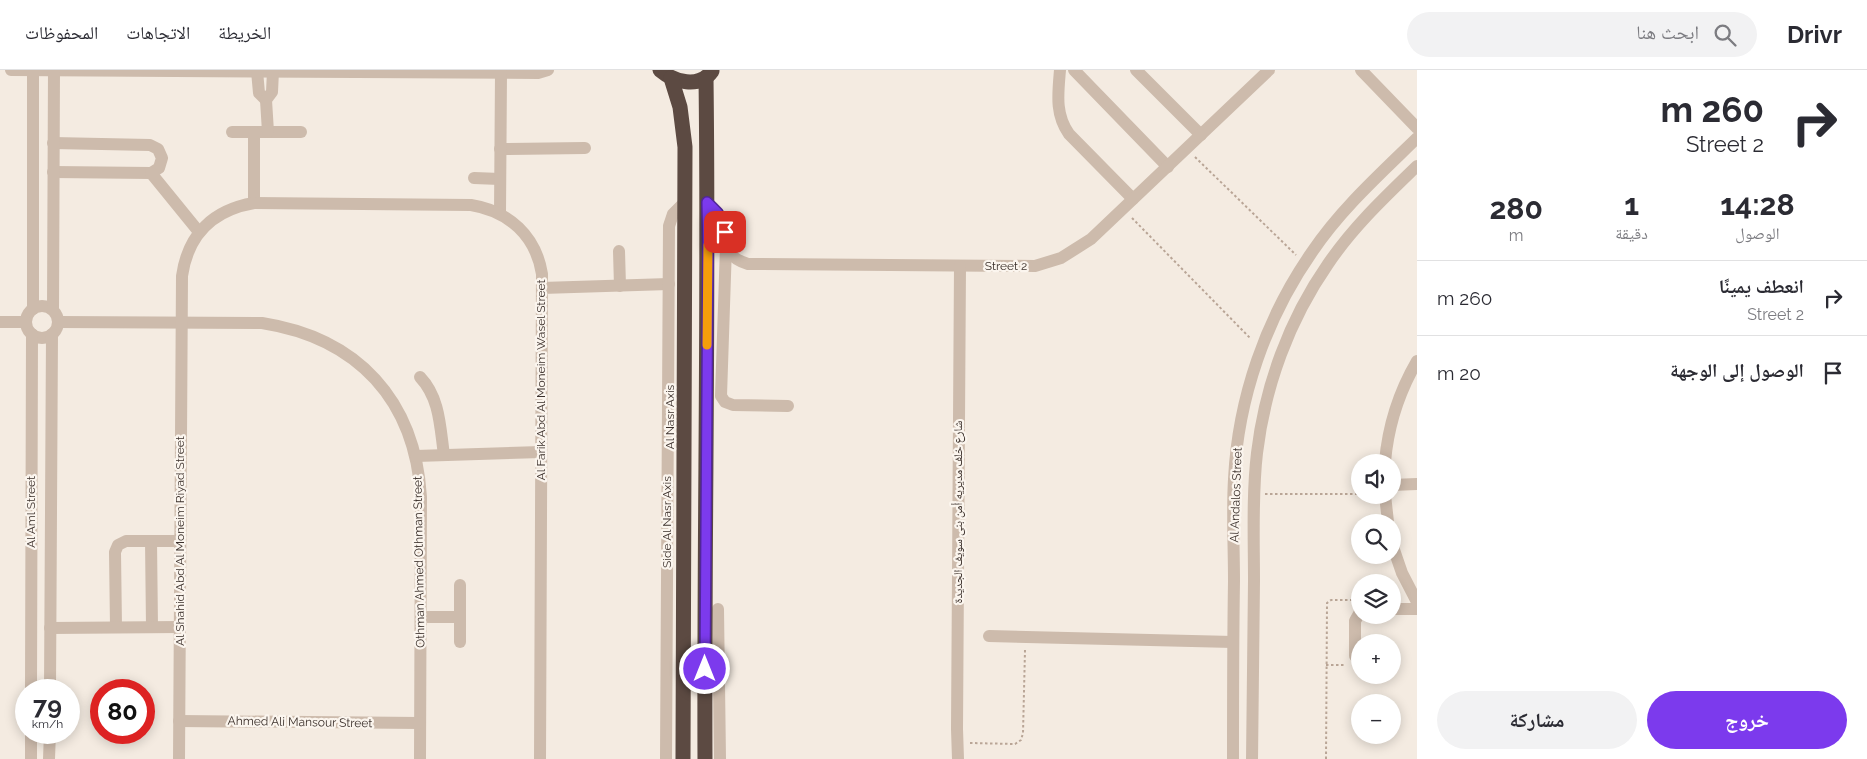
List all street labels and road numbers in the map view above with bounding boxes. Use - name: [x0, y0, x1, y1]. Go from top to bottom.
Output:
- street label: Street 2: [985, 259, 1027, 273]
- street label: Al Farik Abd Al Moneim Wasel Street: [534, 280, 548, 480]
- street label: Al Nasr Axis: [663, 384, 677, 449]
- street label: شارع خلف مديريه أمن بنى سويف الجديدة: [951, 420, 966, 603]
- street label: Al Shahid Abd Al Moneim Riyad Street: [173, 436, 187, 646]
- street label: Al Andalos Street: [1227, 447, 1245, 543]
- street label: Al Aml Street: [24, 476, 38, 548]
- street label: Othman Ahmed Othman Street: [411, 476, 427, 648]
- street label: Side Al Nasr Axis: [660, 476, 674, 568]
- street label: Ahmed Ali Mansour Street: [228, 714, 372, 730]

